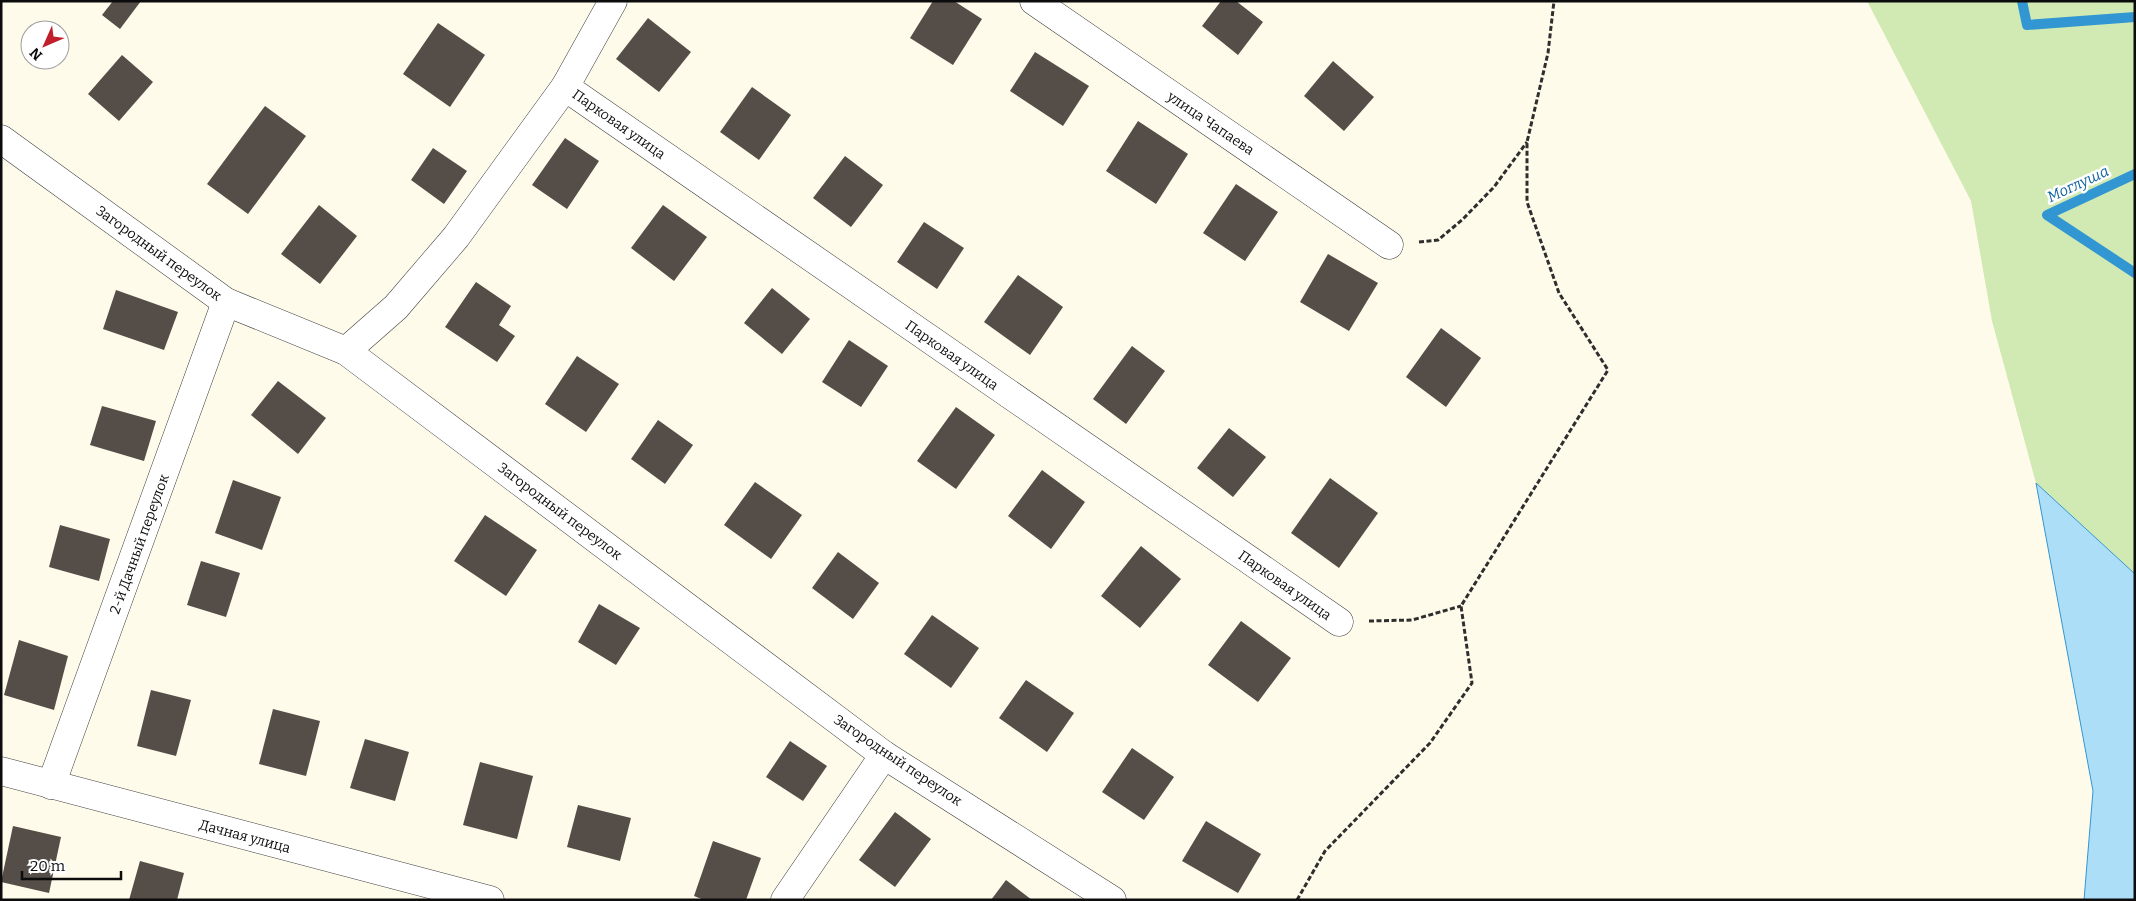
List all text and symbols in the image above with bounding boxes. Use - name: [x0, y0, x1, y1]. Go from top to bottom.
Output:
- north arrow: [20, 20, 70, 70]
- text: N: [26, 44, 46, 64]
- street label: Парковая улица: [569, 86, 669, 163]
- street label: улица Чапаева: [1163, 87, 1258, 159]
- water label: Моглуша: [2044, 162, 2112, 206]
- street label: Загородный переулок: [93, 202, 225, 305]
- street label: Парковая улица: [902, 317, 1002, 394]
- street label: Загородный переулок: [494, 459, 626, 564]
- street label: 2-й Дачный переулок: [106, 471, 173, 616]
- street label: Парковая улица: [1235, 547, 1335, 624]
- street label: Загородный переулок: [830, 711, 966, 810]
- street label: Дачная улица: [197, 816, 293, 857]
- scale bar: [22, 848, 121, 880]
- text: 20 m: [30, 857, 66, 875]

